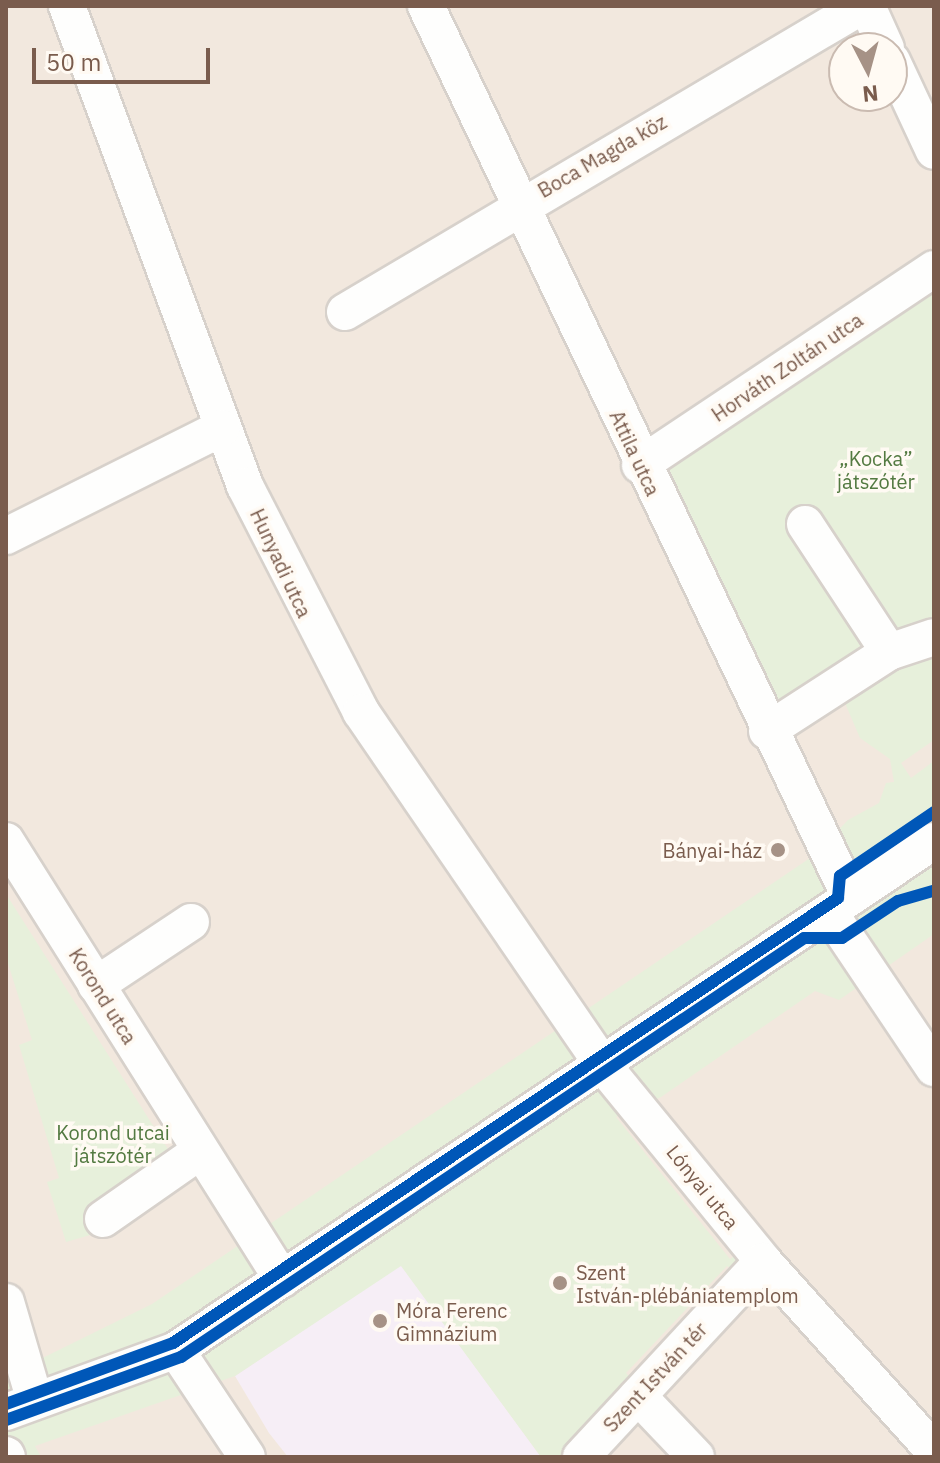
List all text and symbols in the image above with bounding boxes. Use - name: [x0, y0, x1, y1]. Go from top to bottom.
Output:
- scale bar: [36, 32, 214, 82]
- north arrow: [828, 32, 908, 112]
- text: 50 m: [46, 46, 101, 78]
- text: N: [861, 79, 880, 110]
- street label: Boca Magda köz: [533, 109, 671, 203]
- street label: Horváth Zoltán utca: [707, 308, 867, 426]
- street label: Attila utca: [605, 406, 665, 500]
- park label: „Kocka” játszótér: [837, 447, 915, 494]
- street label: Hunyadi utca: [245, 505, 317, 621]
- place label: Bányai-ház: [662, 838, 762, 862]
- marker: Bányai-ház: [769, 841, 787, 859]
- street label: Korond utca: [64, 944, 142, 1048]
- park label: Korond utcai játszótér: [56, 1121, 170, 1168]
- street label: Lónyai utca: [662, 1140, 744, 1234]
- place label: Szent István-plébániatemplom: [576, 1260, 799, 1307]
- marker: Szent István-plébániatemplom: [551, 1274, 569, 1292]
- place label: Móra Ferenc Gimnázium: [396, 1298, 507, 1345]
- marker: Móra Ferenc Gimnázium: [371, 1312, 389, 1330]
- street label: Szent István tér: [598, 1317, 712, 1437]

